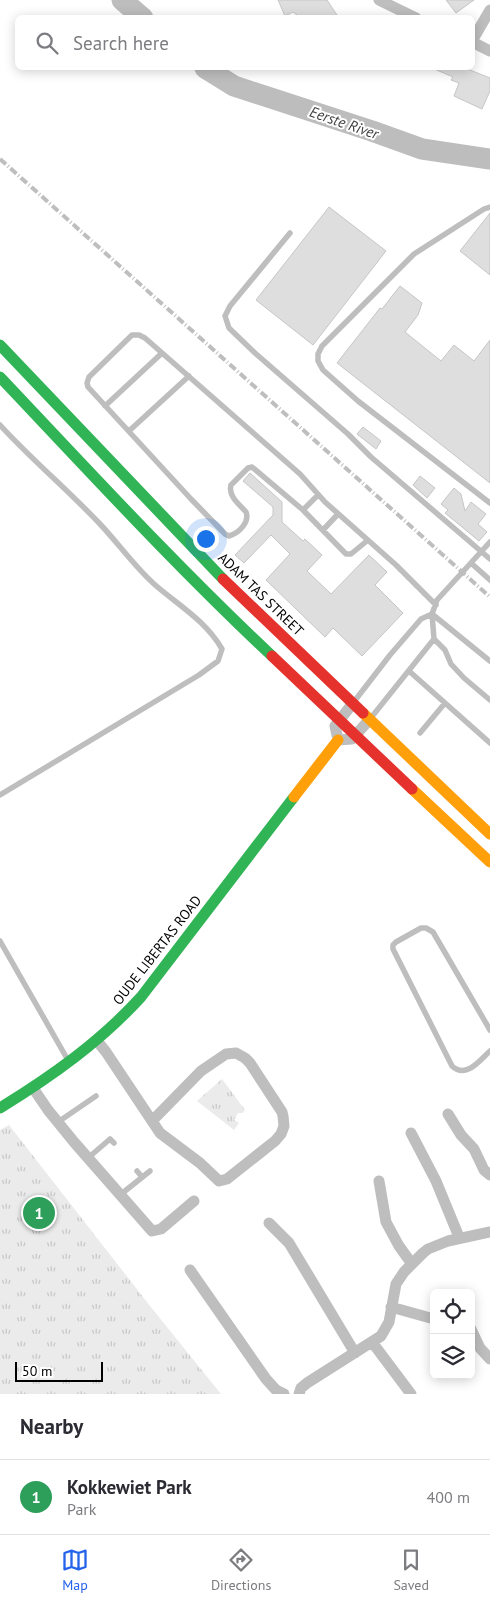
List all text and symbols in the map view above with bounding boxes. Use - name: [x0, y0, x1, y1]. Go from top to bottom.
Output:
- search box: [15, 15, 475, 70]
- icon: search: [33, 29, 61, 57]
- text: Search here: [73, 31, 169, 55]
- water label: Eerste River: [307, 102, 382, 144]
- your location: [193, 526, 219, 552]
- street label: ADAM TAS STREET: [214, 549, 308, 640]
- street label: OUDE LIBERTAS ROAD: [109, 892, 205, 1008]
- pin: 1: [23, 1194, 55, 1232]
- map controls: [430, 1289, 475, 1379]
- button: locate: [430, 1289, 475, 1334]
- button: layers: [430, 1334, 475, 1379]
- scale bar: [15, 1359, 102, 1382]
- text: 50 m: [22, 1362, 52, 1380]
- text: Nearby: [20, 1413, 83, 1440]
- text: Kokkewiet Park: [67, 1475, 192, 1499]
- text: 1: [31, 1487, 41, 1507]
- text: 400 m: [427, 1487, 470, 1507]
- text: Park: [67, 1499, 96, 1519]
- tab: Map: [61, 1546, 89, 1594]
- tab: Directions: [211, 1546, 271, 1594]
- tab: Saved: [393, 1546, 429, 1594]

